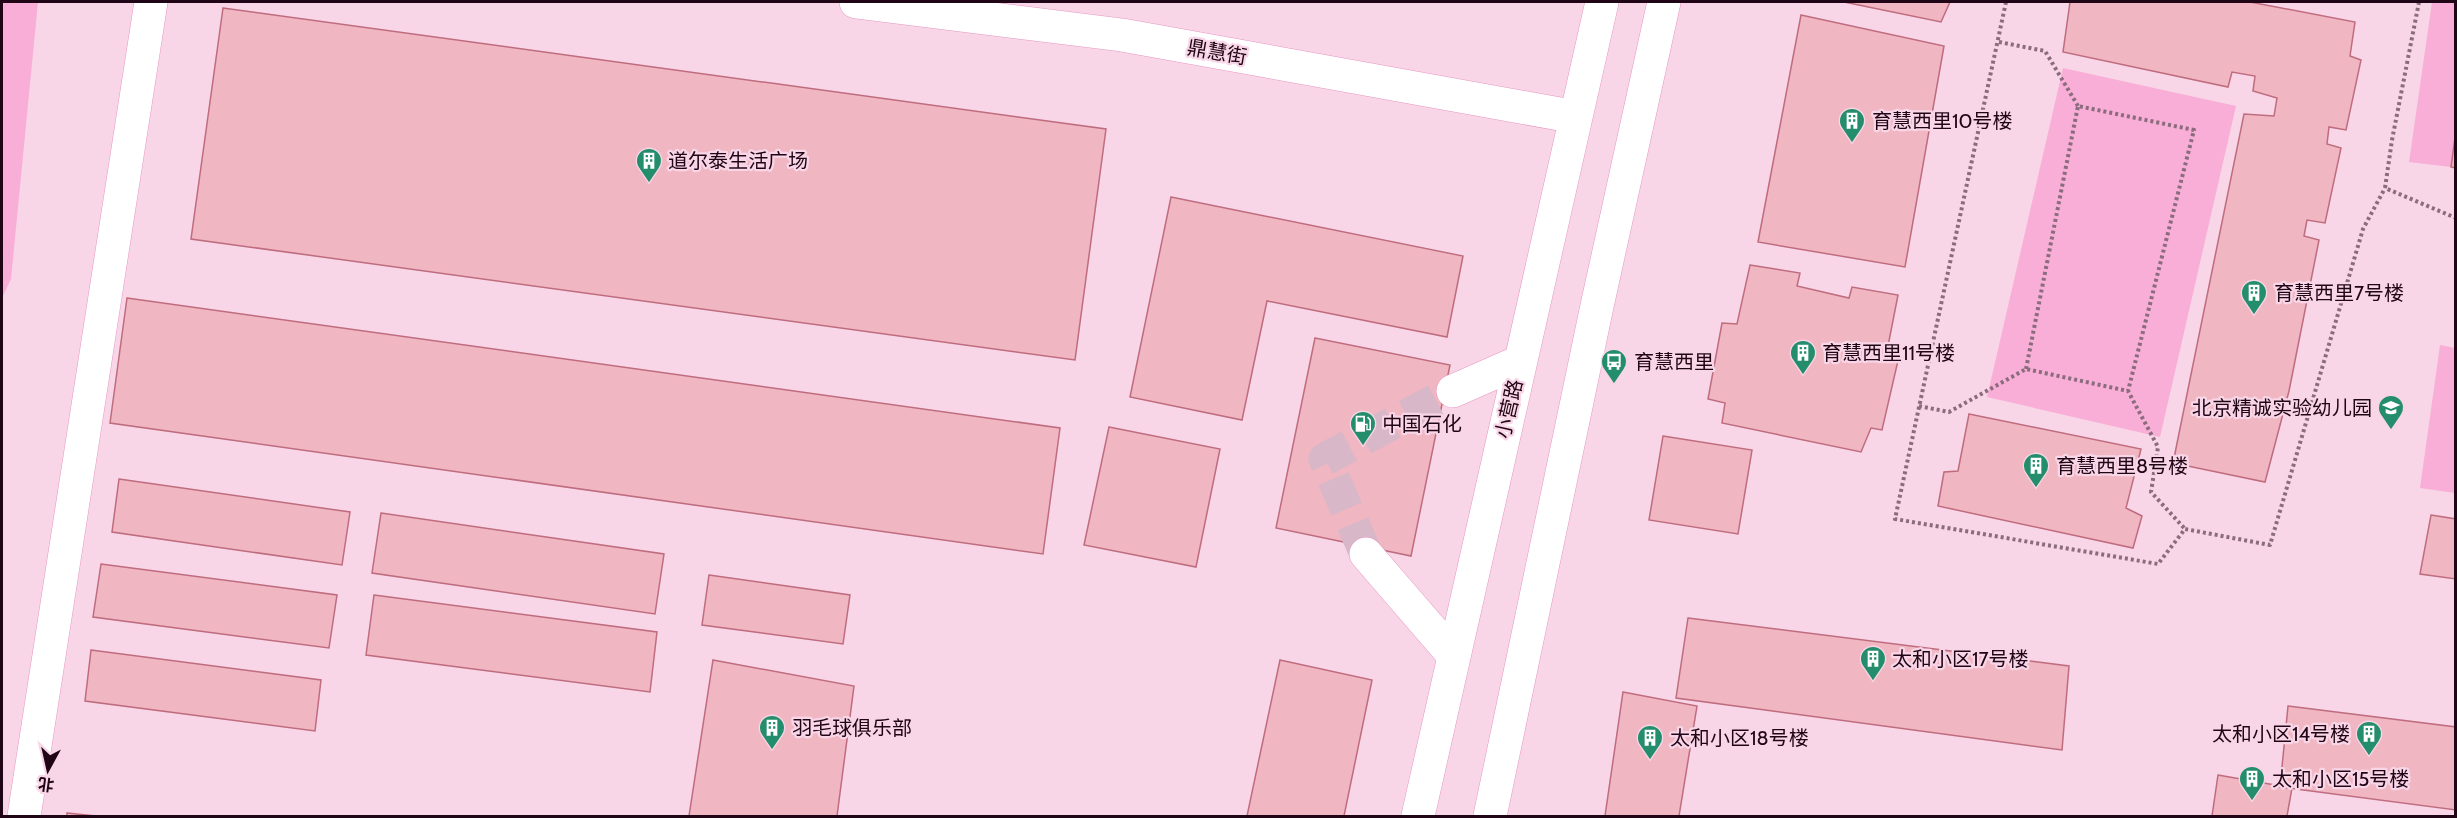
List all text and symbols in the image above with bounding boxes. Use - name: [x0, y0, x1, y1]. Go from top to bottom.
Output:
- street label: 鼎慧街: [1185, 35, 1249, 69]
- building icon: 育慧西里10号楼: [1837, 106, 1867, 144]
- place label: 育慧西里10号楼: [1872, 109, 2012, 133]
- building icon: 道尔泰生活广场: [634, 146, 664, 184]
- place label: 道尔泰生活广场: [668, 149, 808, 173]
- building icon: 育慧西里7号楼: [2239, 278, 2269, 316]
- place label: 育慧西里7号楼: [2274, 281, 2404, 305]
- building icon: 育慧西里11号楼: [1788, 338, 1818, 376]
- place label: 育慧西里11号楼: [1822, 341, 1955, 365]
- bus stop icon: 育慧西里: [1599, 347, 1629, 385]
- place label: 育慧西里: [1634, 350, 1714, 374]
- street label: 小营路: [1491, 377, 1527, 441]
- school or university icon: 北京精诚实验幼儿园: [2376, 393, 2406, 431]
- place label: 北京精诚实验幼儿园: [2192, 396, 2372, 420]
- fuel station icon: 中国石化: [1348, 409, 1378, 447]
- place label: 中国石化: [1382, 412, 1462, 436]
- building icon: 育慧西里8号楼: [2021, 451, 2051, 489]
- place label: 育慧西里8号楼: [2056, 454, 2188, 478]
- building icon: 太和小区17号楼: [1858, 644, 1888, 682]
- place label: 太和小区17号楼: [1892, 647, 2029, 671]
- building icon: 羽毛球俱乐部: [757, 713, 787, 751]
- place label: 羽毛球俱乐部: [792, 716, 912, 740]
- building icon: 太和小区14号楼: [2354, 719, 2384, 757]
- place label: 太和小区14号楼: [2212, 722, 2350, 746]
- building icon: 太和小区18号楼: [1635, 723, 1665, 761]
- place label: 太和小区18号楼: [1670, 726, 1809, 750]
- north arrow: [18, 740, 78, 800]
- building icon: 太和小区15号楼: [2237, 764, 2267, 802]
- place label: 太和小区15号楼: [2272, 767, 2409, 791]
- text: 北: [37, 774, 55, 795]

